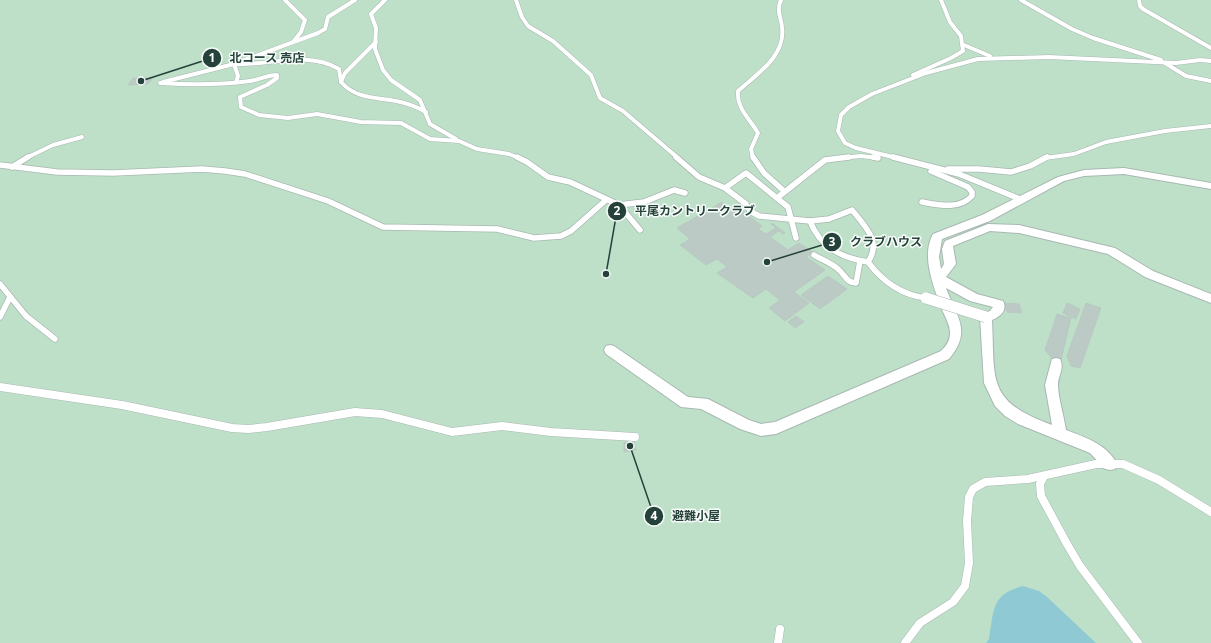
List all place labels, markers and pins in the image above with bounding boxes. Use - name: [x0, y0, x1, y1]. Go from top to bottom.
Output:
- callout: 北コース 売店: [202, 46, 313, 70]
- callout: 平尾カントリークラブ: [607, 199, 763, 223]
- callout: クラブハウス: [822, 230, 930, 254]
- callout: 避難小屋: [644, 504, 728, 528]

